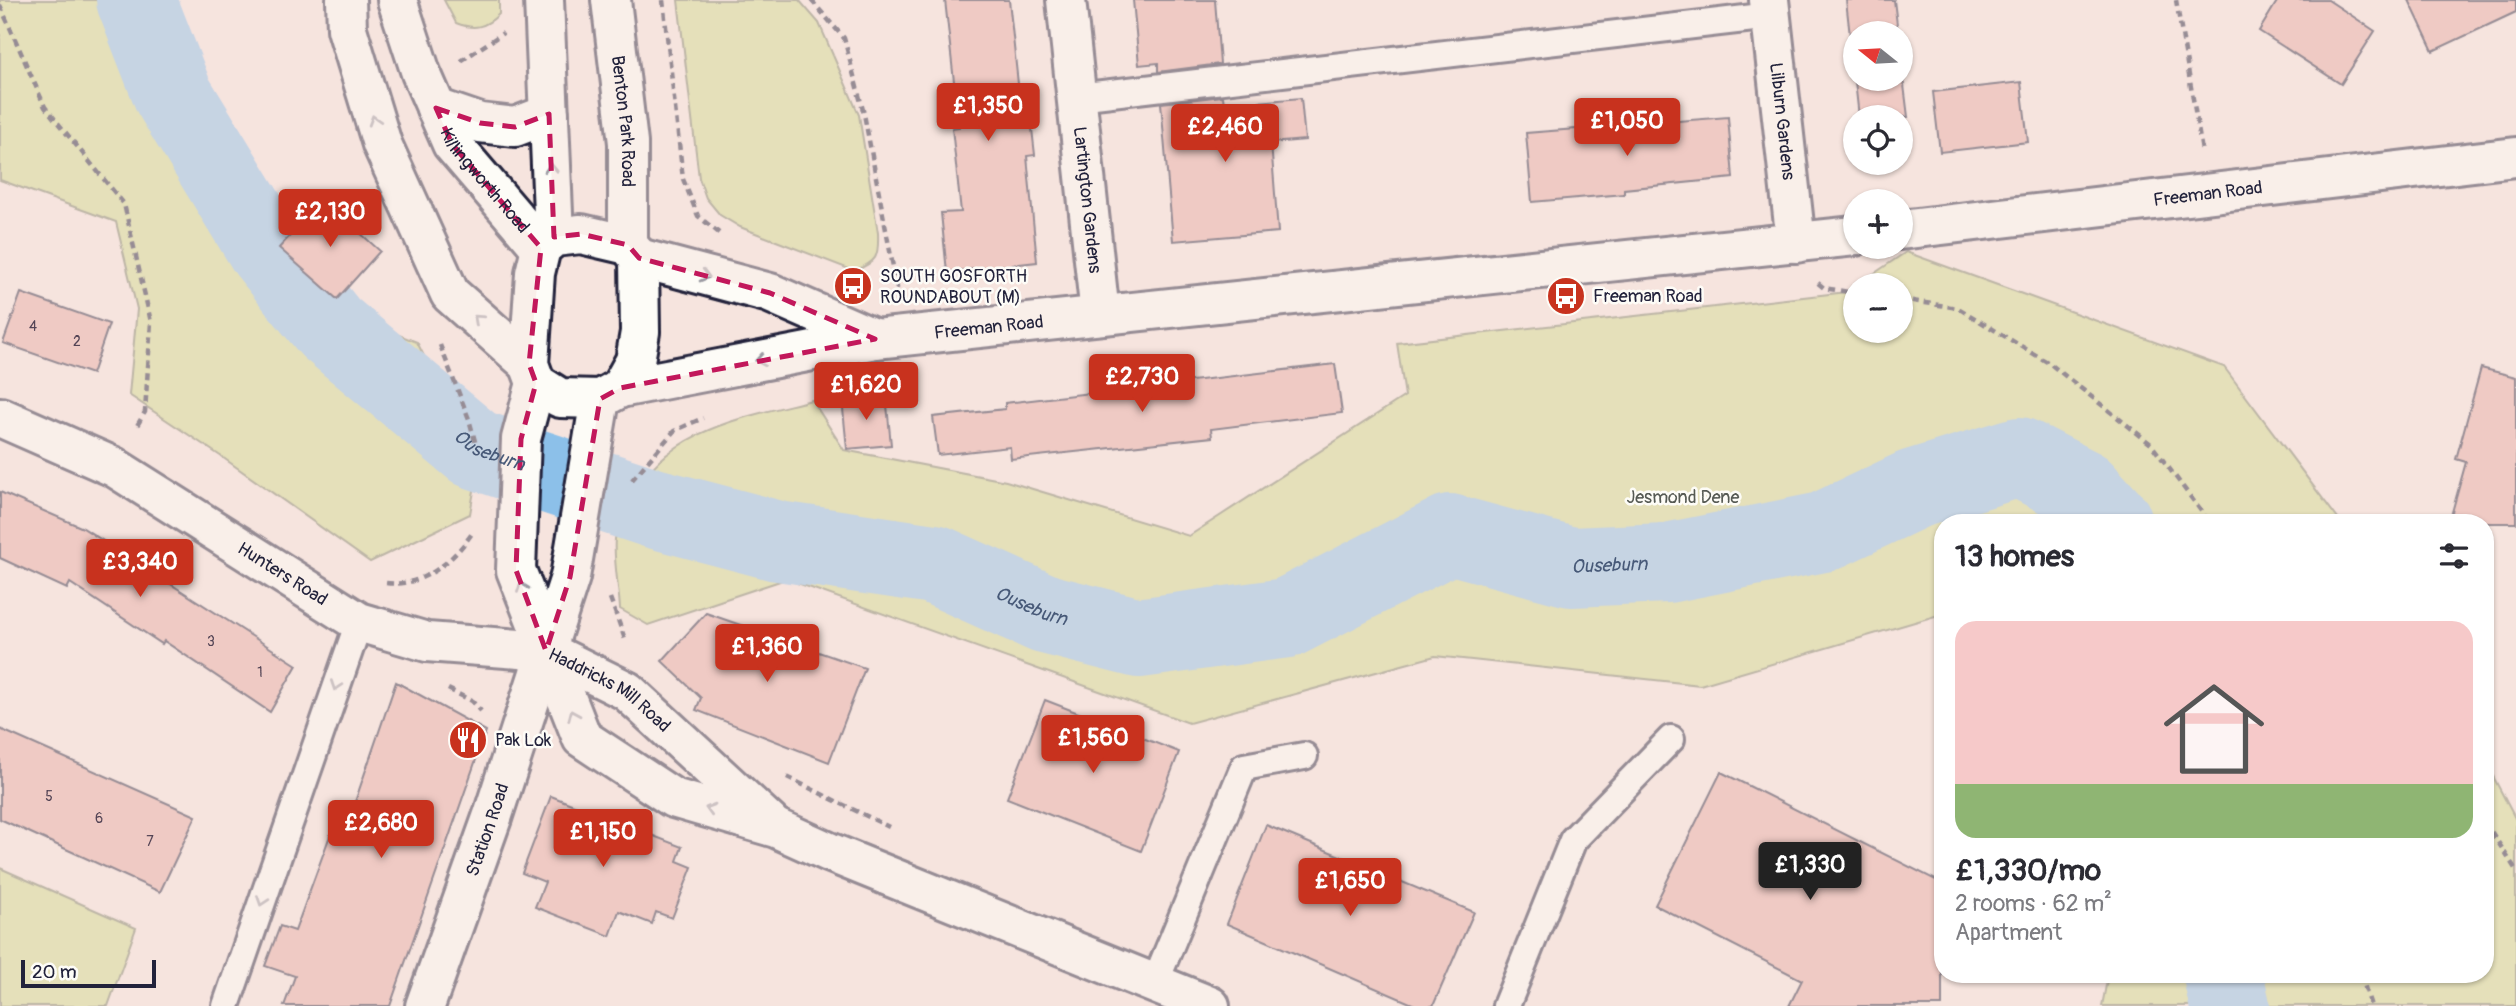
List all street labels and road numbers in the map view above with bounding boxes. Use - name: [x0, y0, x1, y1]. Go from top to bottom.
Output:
- street label: Benton Park Road: [606, 54, 640, 187]
- street label: Lilburn Gardens: [1765, 61, 1800, 181]
- street label: Killingworth Road: [435, 124, 535, 238]
- street label: Lartington Gardens: [1068, 125, 1107, 274]
- street label: Freeman Road: [2152, 176, 2264, 211]
- street label: Freeman Road: [933, 310, 1044, 344]
- street label: Hunters Road: [233, 537, 332, 611]
- street label: Haddricks Mill Road: [545, 643, 676, 737]
- street label: Station Road: [461, 780, 514, 879]

